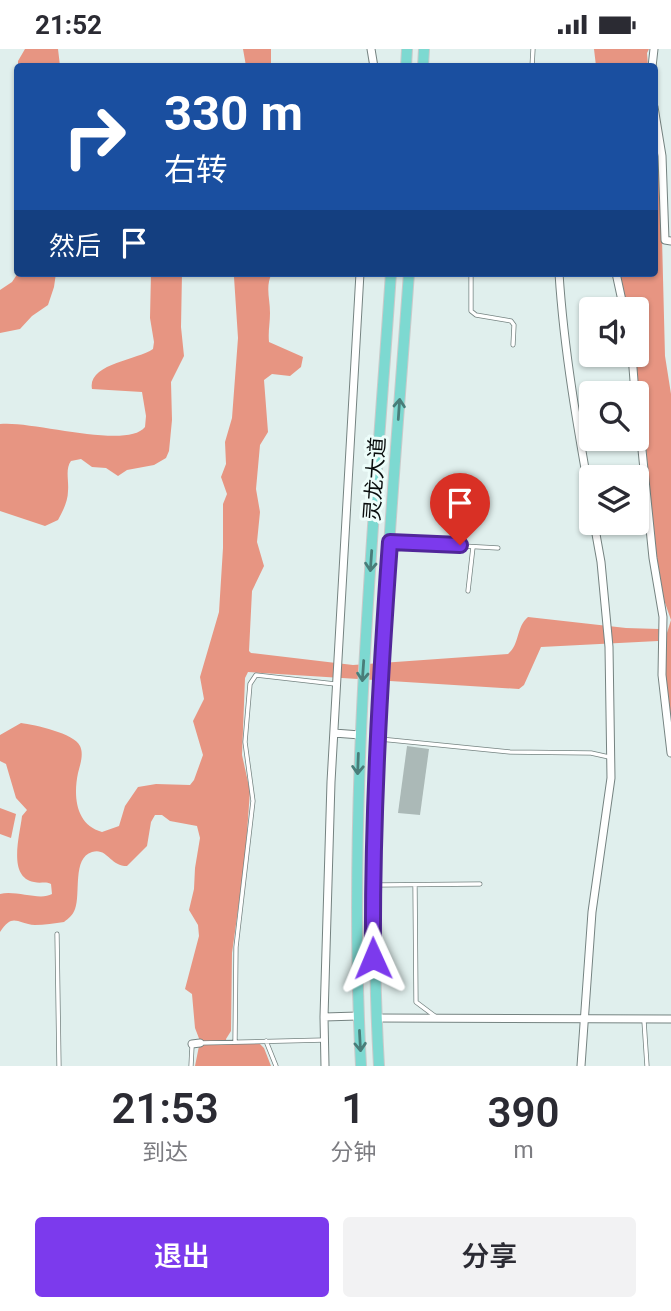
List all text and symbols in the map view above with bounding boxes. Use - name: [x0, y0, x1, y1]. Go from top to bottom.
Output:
- text: 21:52: [35, 10, 102, 40]
- text: 330 m: [164, 85, 303, 142]
- icon: right: [49, 91, 140, 182]
- text: 右转: [164, 151, 228, 189]
- icon: arrive: [115, 224, 153, 262]
- text: 然后: [49, 231, 101, 261]
- map controls: [579, 297, 649, 535]
- button: sound: [579, 297, 649, 367]
- button: search: [579, 381, 649, 451]
- one-way arrow: [393, 398, 406, 421]
- street label: 灵龙大道: [360, 436, 390, 522]
- button: layers: [579, 465, 649, 535]
- pin: [430, 473, 490, 545]
- icon: arrive: [441, 484, 479, 522]
- one-way arrow: [364, 549, 377, 572]
- one-way arrow: [356, 660, 369, 682]
- one-way arrow: [352, 753, 365, 776]
- position arrow: [336, 921, 410, 995]
- one-way arrow: [353, 1029, 366, 1052]
- text: 21:53: [111, 1084, 219, 1133]
- text: 1: [341, 1084, 365, 1133]
- text: 390: [488, 1088, 560, 1137]
- text: m: [514, 1137, 534, 1164]
- text: 到达: [142, 1139, 188, 1166]
- text: 分钟: [330, 1139, 376, 1166]
- button: 退出: [35, 1217, 329, 1297]
- button: 分享: [343, 1217, 636, 1297]

